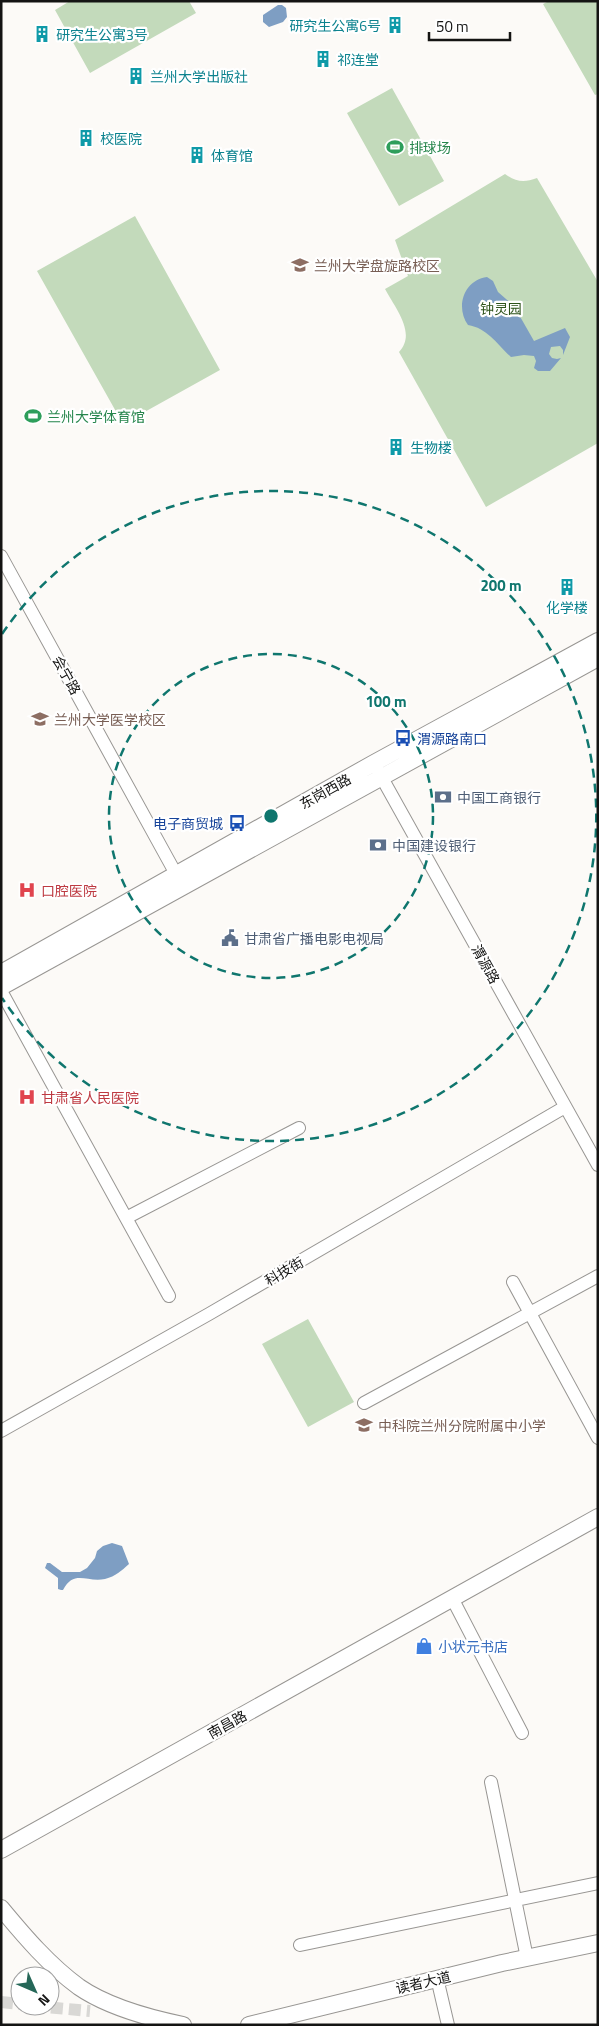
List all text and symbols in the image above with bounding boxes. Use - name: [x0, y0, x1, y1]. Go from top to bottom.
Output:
- scale bar: [429, 10, 510, 42]
- place label: 研究生公寓6号: [289, 15, 381, 36]
- building icon: 研究生公寓6号: [385, 15, 405, 35]
- text: 50 m: [436, 15, 469, 38]
- building icon: 研究生公寓3号: [32, 24, 52, 44]
- place label: 研究生公寓3号: [56, 24, 148, 45]
- building icon: 祁连堂: [313, 49, 333, 69]
- place label: 祁连堂: [337, 49, 379, 70]
- building icon: 兰州大学出版社: [126, 66, 146, 86]
- place label: 兰州大学出版社: [150, 66, 248, 87]
- building icon: 校医院: [76, 128, 96, 148]
- place label: 校医院: [100, 128, 142, 149]
- sports icon: 排球场: [385, 137, 405, 157]
- place label: 排球场: [409, 137, 451, 158]
- building icon: 体育馆: [187, 145, 207, 165]
- place label: 体育馆: [211, 145, 253, 166]
- school or university icon: 兰州大学盘旋路校区: [290, 255, 310, 275]
- place label: 兰州大学盘旋路校区: [314, 255, 440, 276]
- park label: 钟灵园: [480, 298, 522, 319]
- sports icon: 兰州大学体育馆: [23, 406, 43, 426]
- place label: 兰州大学体育馆: [47, 406, 145, 427]
- building icon: 生物楼: [386, 437, 406, 457]
- place label: 生物楼: [410, 437, 452, 458]
- text: 200 m: [480, 574, 522, 597]
- building icon: 化学楼: [557, 577, 577, 597]
- place label: 化学楼: [546, 597, 588, 618]
- street label: 会宁路: [48, 652, 86, 698]
- text: 100 m: [365, 690, 407, 713]
- school or university icon: 兰州大学医学校区: [30, 709, 50, 729]
- place label: 兰州大学医学校区: [54, 709, 166, 730]
- bus stop icon: 渭源路南口: [393, 728, 413, 748]
- place label: 渭源路南口: [417, 728, 487, 749]
- street label: 东岗西路: [295, 768, 355, 814]
- bank icon: 中国工商银行: [433, 787, 453, 807]
- place label: 中国工商银行: [457, 787, 541, 808]
- centre of rings: [262, 807, 280, 825]
- place label: 电子商贸城: [153, 813, 223, 834]
- bus stop icon: 电子商贸城: [227, 813, 247, 833]
- bank icon: 中国建设银行: [368, 835, 388, 855]
- place label: 中国建设银行: [392, 835, 476, 856]
- hospital icon: 口腔医院: [17, 880, 37, 900]
- place label: 口腔医院: [41, 880, 97, 901]
- public building icon: 甘肃省广播电影电视局: [220, 928, 240, 948]
- place label: 甘肃省广播电影电视局: [244, 928, 384, 949]
- street label: 渭源路: [467, 941, 505, 987]
- hospital icon: 甘肃省人民医院: [17, 1087, 37, 1107]
- place label: 甘肃省人民医院: [41, 1087, 139, 1108]
- street label: 科技街: [261, 1251, 307, 1291]
- school or university icon: 中科院兰州分院附属中小学: [354, 1415, 374, 1435]
- place label: 中科院兰州分院附属中小学: [378, 1415, 546, 1436]
- shop icon: 小状元书店: [414, 1636, 434, 1656]
- place label: 小状元书店: [438, 1636, 508, 1657]
- street label: 南昌路: [204, 1705, 250, 1743]
- street label: 读者大道: [393, 1965, 453, 1999]
- north arrow: [10, 1966, 60, 2016]
- text: N: [34, 1990, 55, 2011]

